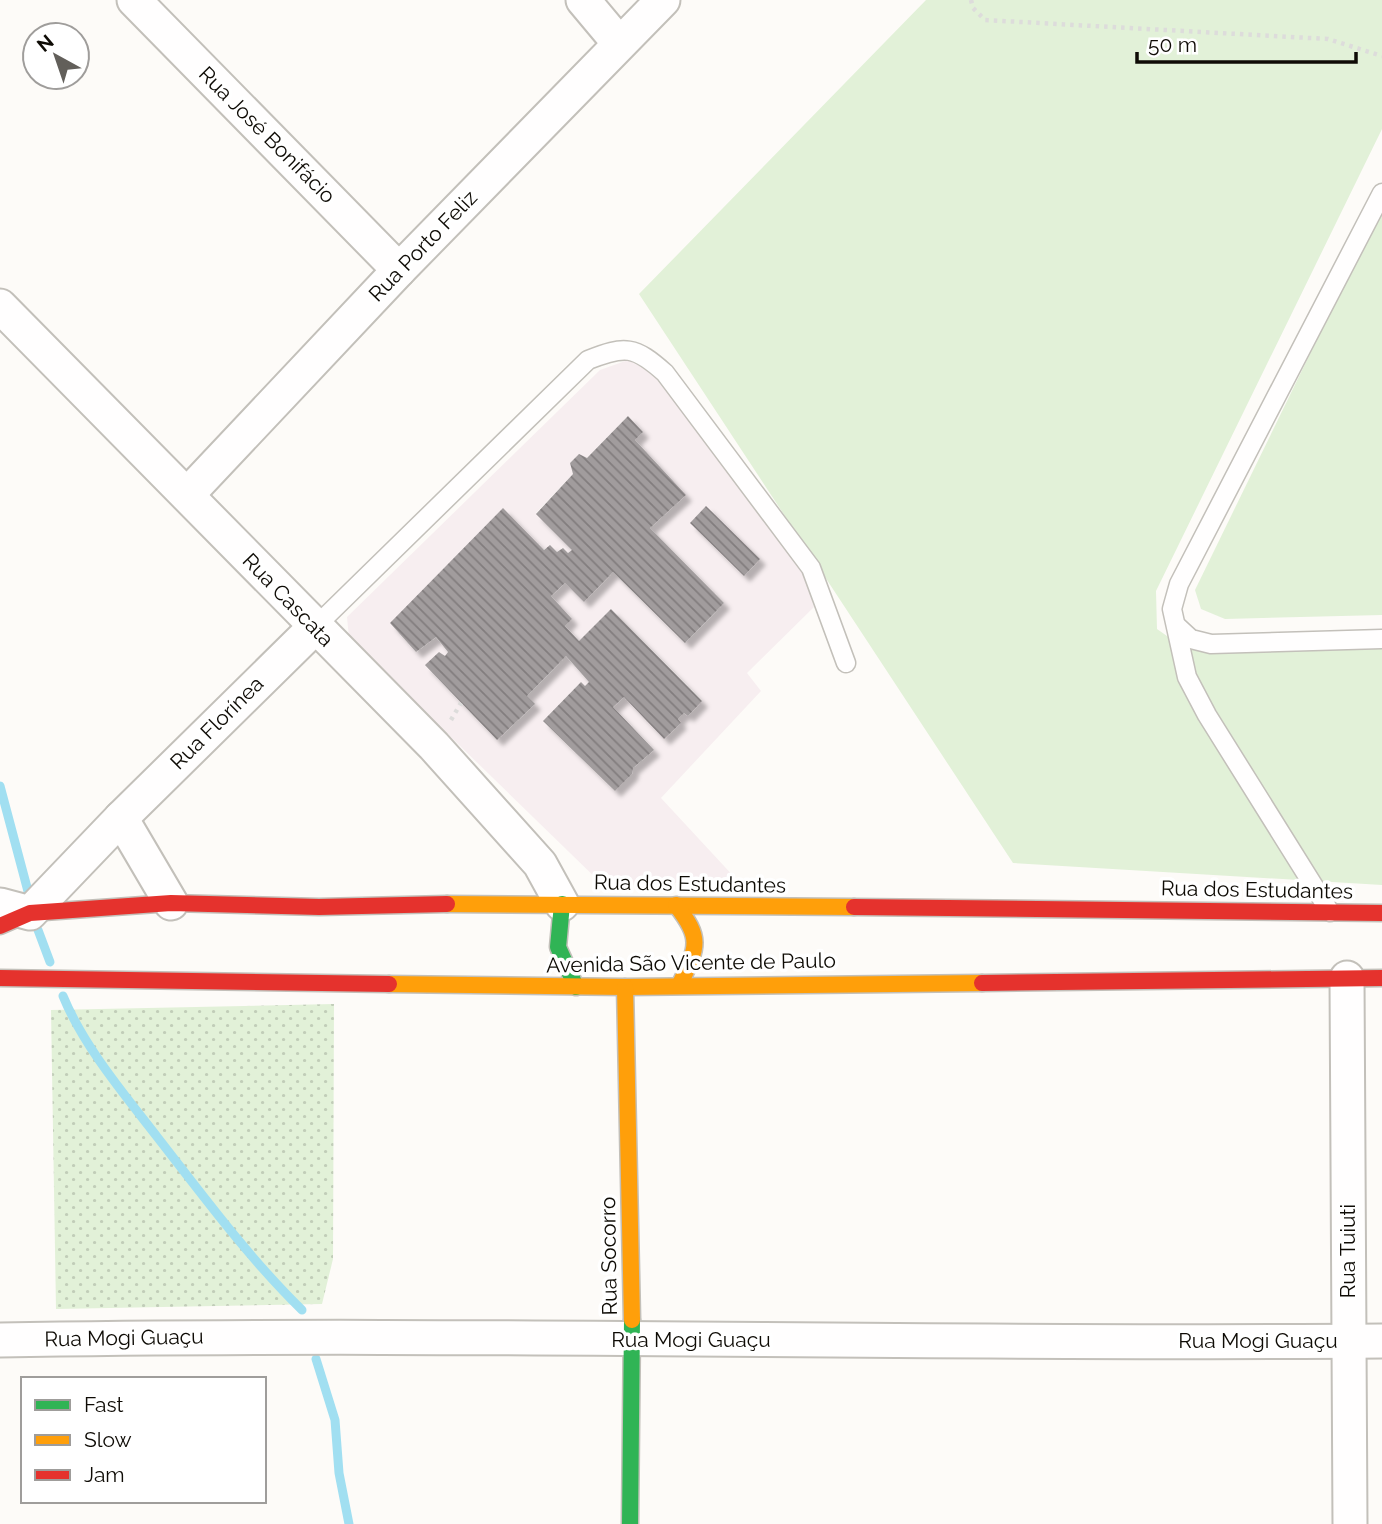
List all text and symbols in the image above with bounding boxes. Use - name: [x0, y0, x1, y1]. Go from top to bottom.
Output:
- north arrow: [21, 21, 91, 91]
- scale bar: [1137, 21, 1356, 65]
- text: N: [32, 30, 58, 56]
- text: 50 m: [1148, 32, 1197, 57]
- street label: Rua José Bonifácio: [194, 61, 341, 208]
- street label: Rua Porto Feliz: [363, 185, 482, 306]
- street label: Rua Cascata: [238, 548, 339, 652]
- street label: Rua Florínea: [165, 671, 268, 774]
- street label: Rua dos Estudantes: [594, 869, 786, 898]
- street label: Rua dos Estudantes: [1161, 875, 1353, 904]
- street label: Avenida São Vicente de Paulo: [546, 947, 836, 978]
- street label: Rua Socorro: [595, 1196, 622, 1316]
- street label: Rua Tuiuti: [1335, 1204, 1360, 1298]
- street label: Rua Mogi Guaçu: [44, 1324, 204, 1351]
- street label: Rua Mogi Guaçu: [611, 1327, 771, 1352]
- street label: Rua Mogi Guaçu: [1178, 1328, 1338, 1353]
- legend: [21, 1377, 266, 1503]
- text: Fast: [84, 1392, 124, 1417]
- text: Slow: [84, 1427, 132, 1452]
- text: Jam: [84, 1462, 125, 1487]

